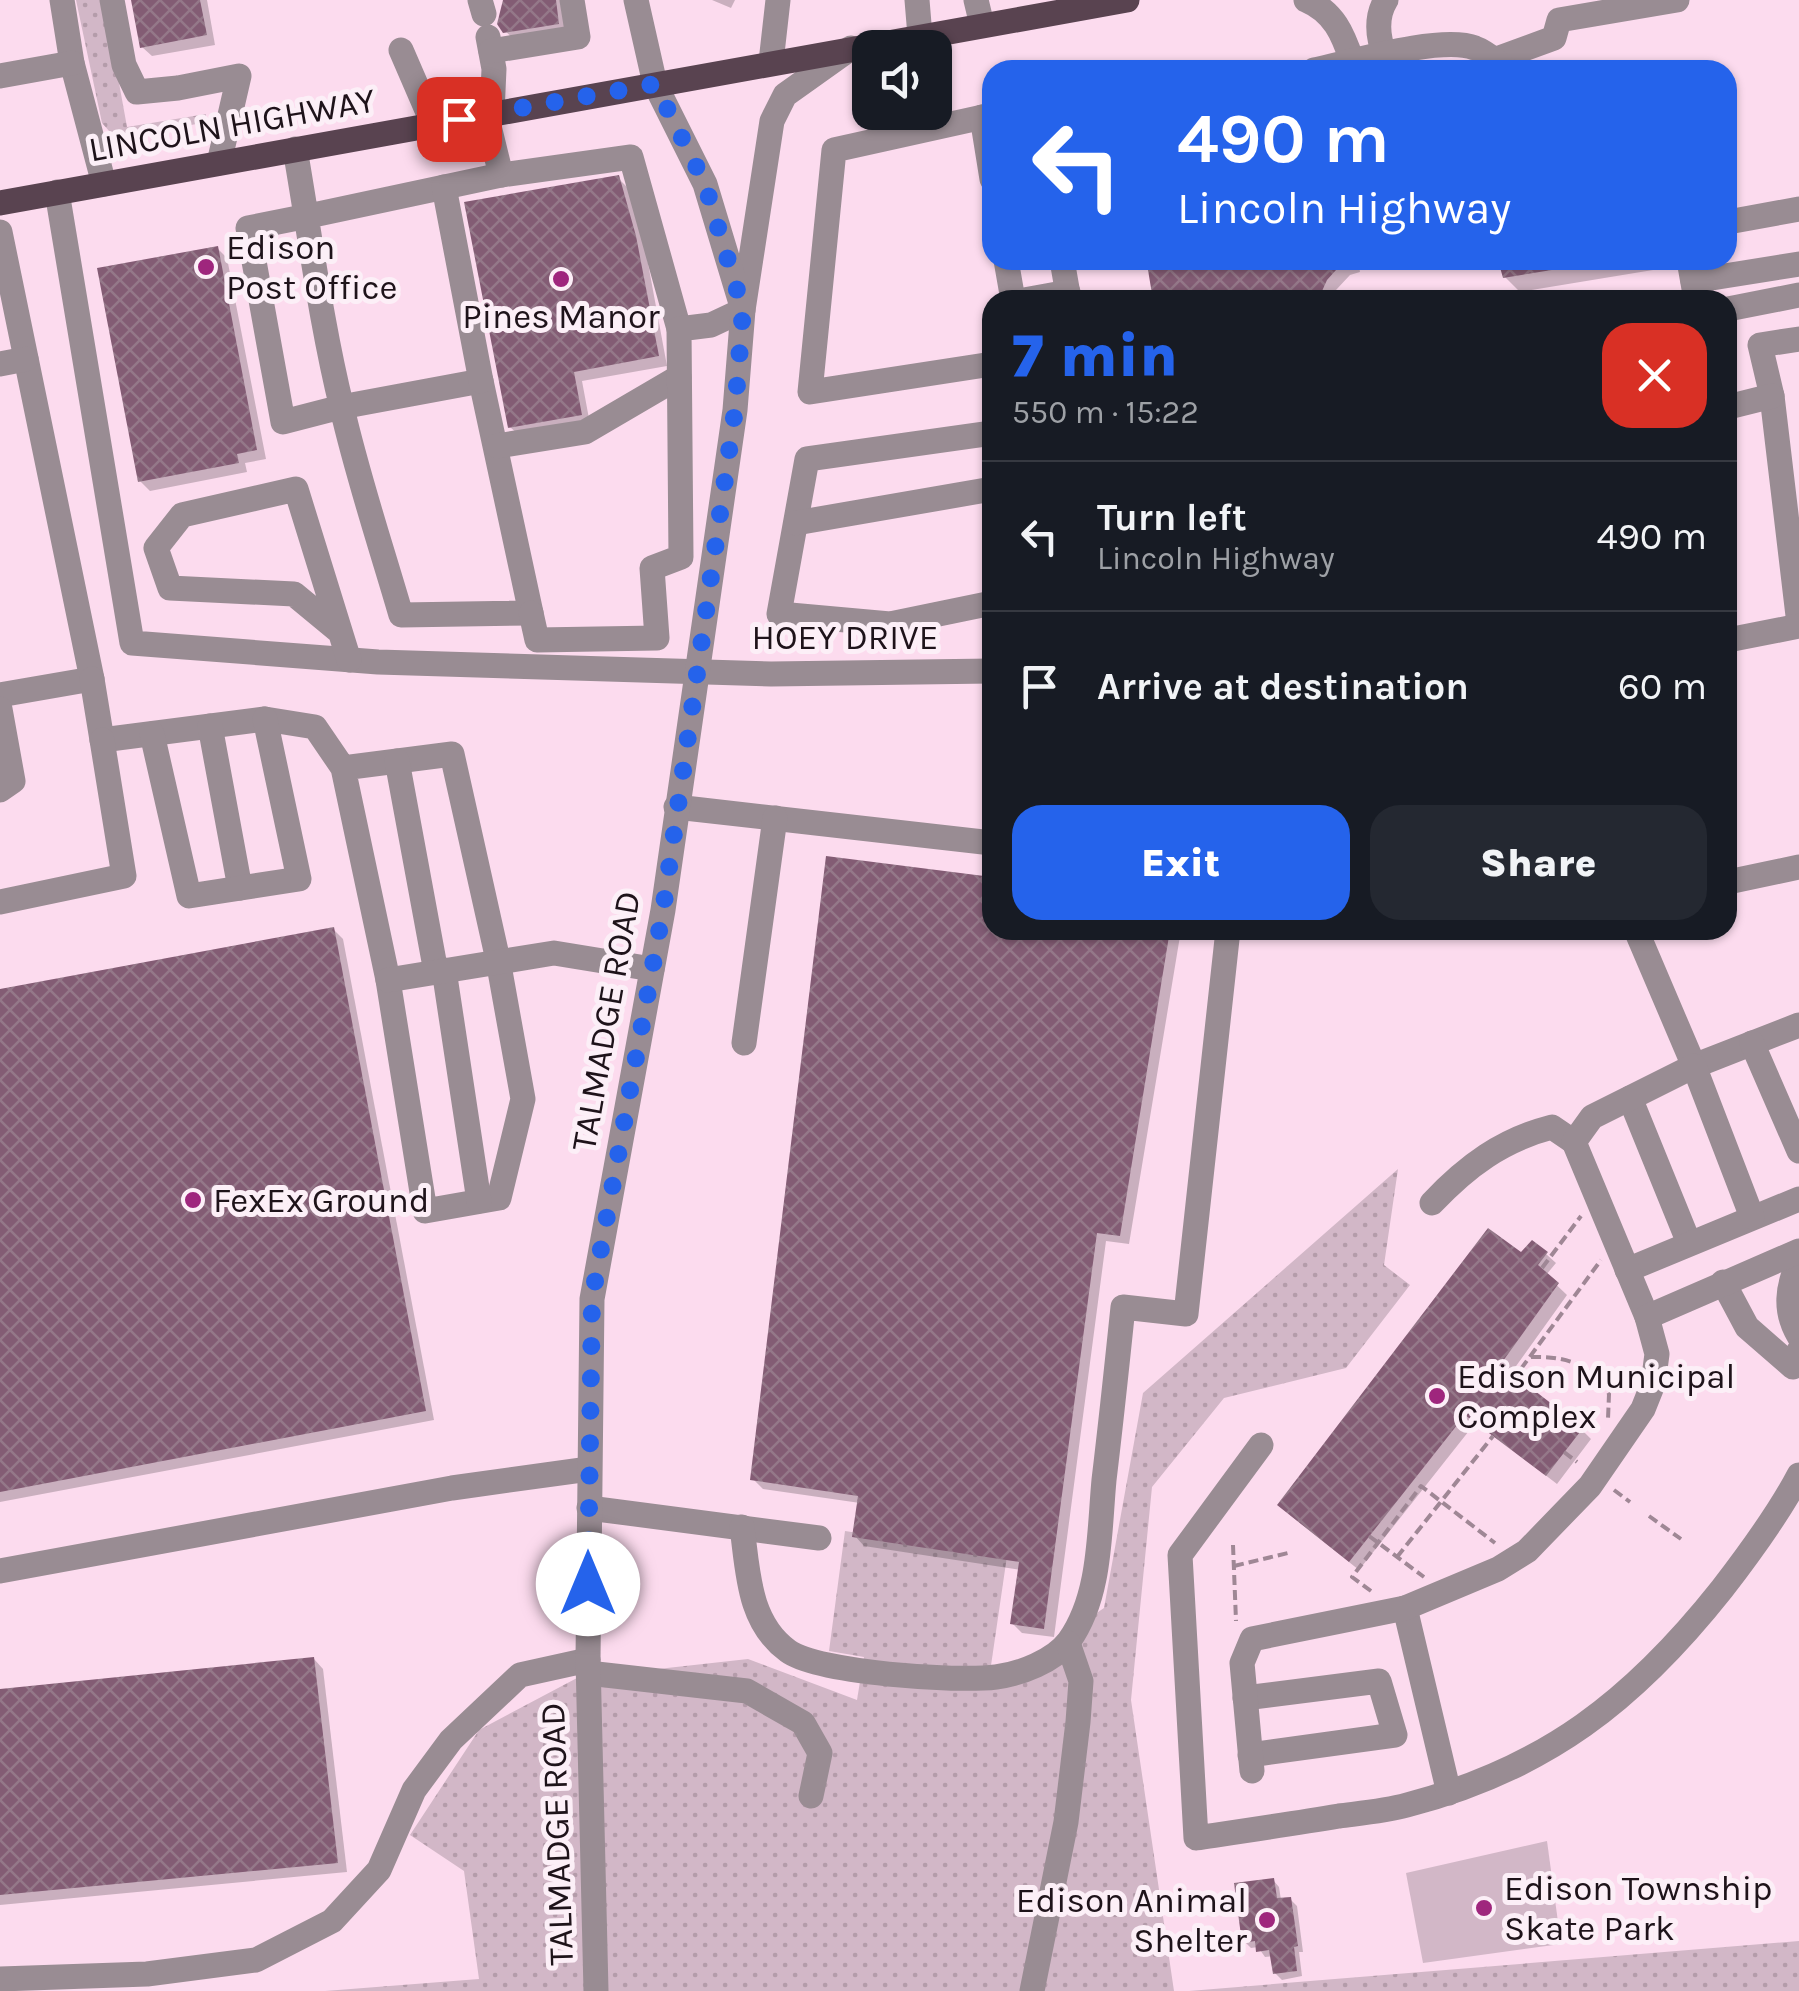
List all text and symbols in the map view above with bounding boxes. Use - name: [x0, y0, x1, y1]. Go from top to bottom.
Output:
- map controls: [852, 30, 952, 130]
- button: sound: [852, 30, 952, 130]
- pin: [417, 77, 502, 162]
- street label: LINCOLN HIGHWAY: [85, 80, 379, 170]
- icon: arrive: [432, 92, 487, 147]
- text: 490 m: [1177, 98, 1390, 180]
- icon: left: [1012, 100, 1142, 230]
- text: Lincoln Highway: [1177, 182, 1511, 234]
- place label: Edison Post Office: [226, 227, 397, 308]
- marker: Edison Post Office: [195, 256, 217, 278]
- marker: Pines Manor: [550, 268, 572, 290]
- place label: Pines Manor: [462, 296, 660, 337]
- text: 7 min: [1012, 321, 1178, 391]
- button: close: [1602, 323, 1707, 428]
- text: 550 m · 15:22: [1012, 394, 1199, 431]
- text: Turn left: [1097, 495, 1247, 540]
- icon: left: [1012, 509, 1067, 564]
- text: 490 m: [1597, 514, 1707, 559]
- text: Lincoln Highway: [1097, 540, 1335, 577]
- street label: HOEY DRIVE: [752, 617, 938, 658]
- icon: arrive: [1012, 659, 1067, 714]
- text: Arrive at destination: [1097, 664, 1469, 709]
- text: 60 m: [1618, 664, 1707, 709]
- button: Exit: [1012, 805, 1350, 920]
- button: Share: [1370, 805, 1707, 920]
- street label: TALMADGE ROAD: [563, 888, 649, 1154]
- place label: FexEx Ground: [213, 1180, 430, 1221]
- marker: FexEx Ground: [182, 1189, 204, 1211]
- place label: Edison Municipal Complex: [1457, 1356, 1735, 1437]
- marker: Edison Municipal Complex: [1426, 1385, 1448, 1407]
- position arrow: [536, 1532, 640, 1636]
- street label: TALMADGE ROAD: [532, 1702, 582, 1966]
- place label: Edison Township Skate Park: [1504, 1868, 1773, 1949]
- place label: Edison Animal Shelter: [1016, 1880, 1247, 1961]
- marker: Edison Township Skate Park: [1473, 1897, 1495, 1919]
- marker: Edison Animal Shelter: [1256, 1909, 1278, 1931]

